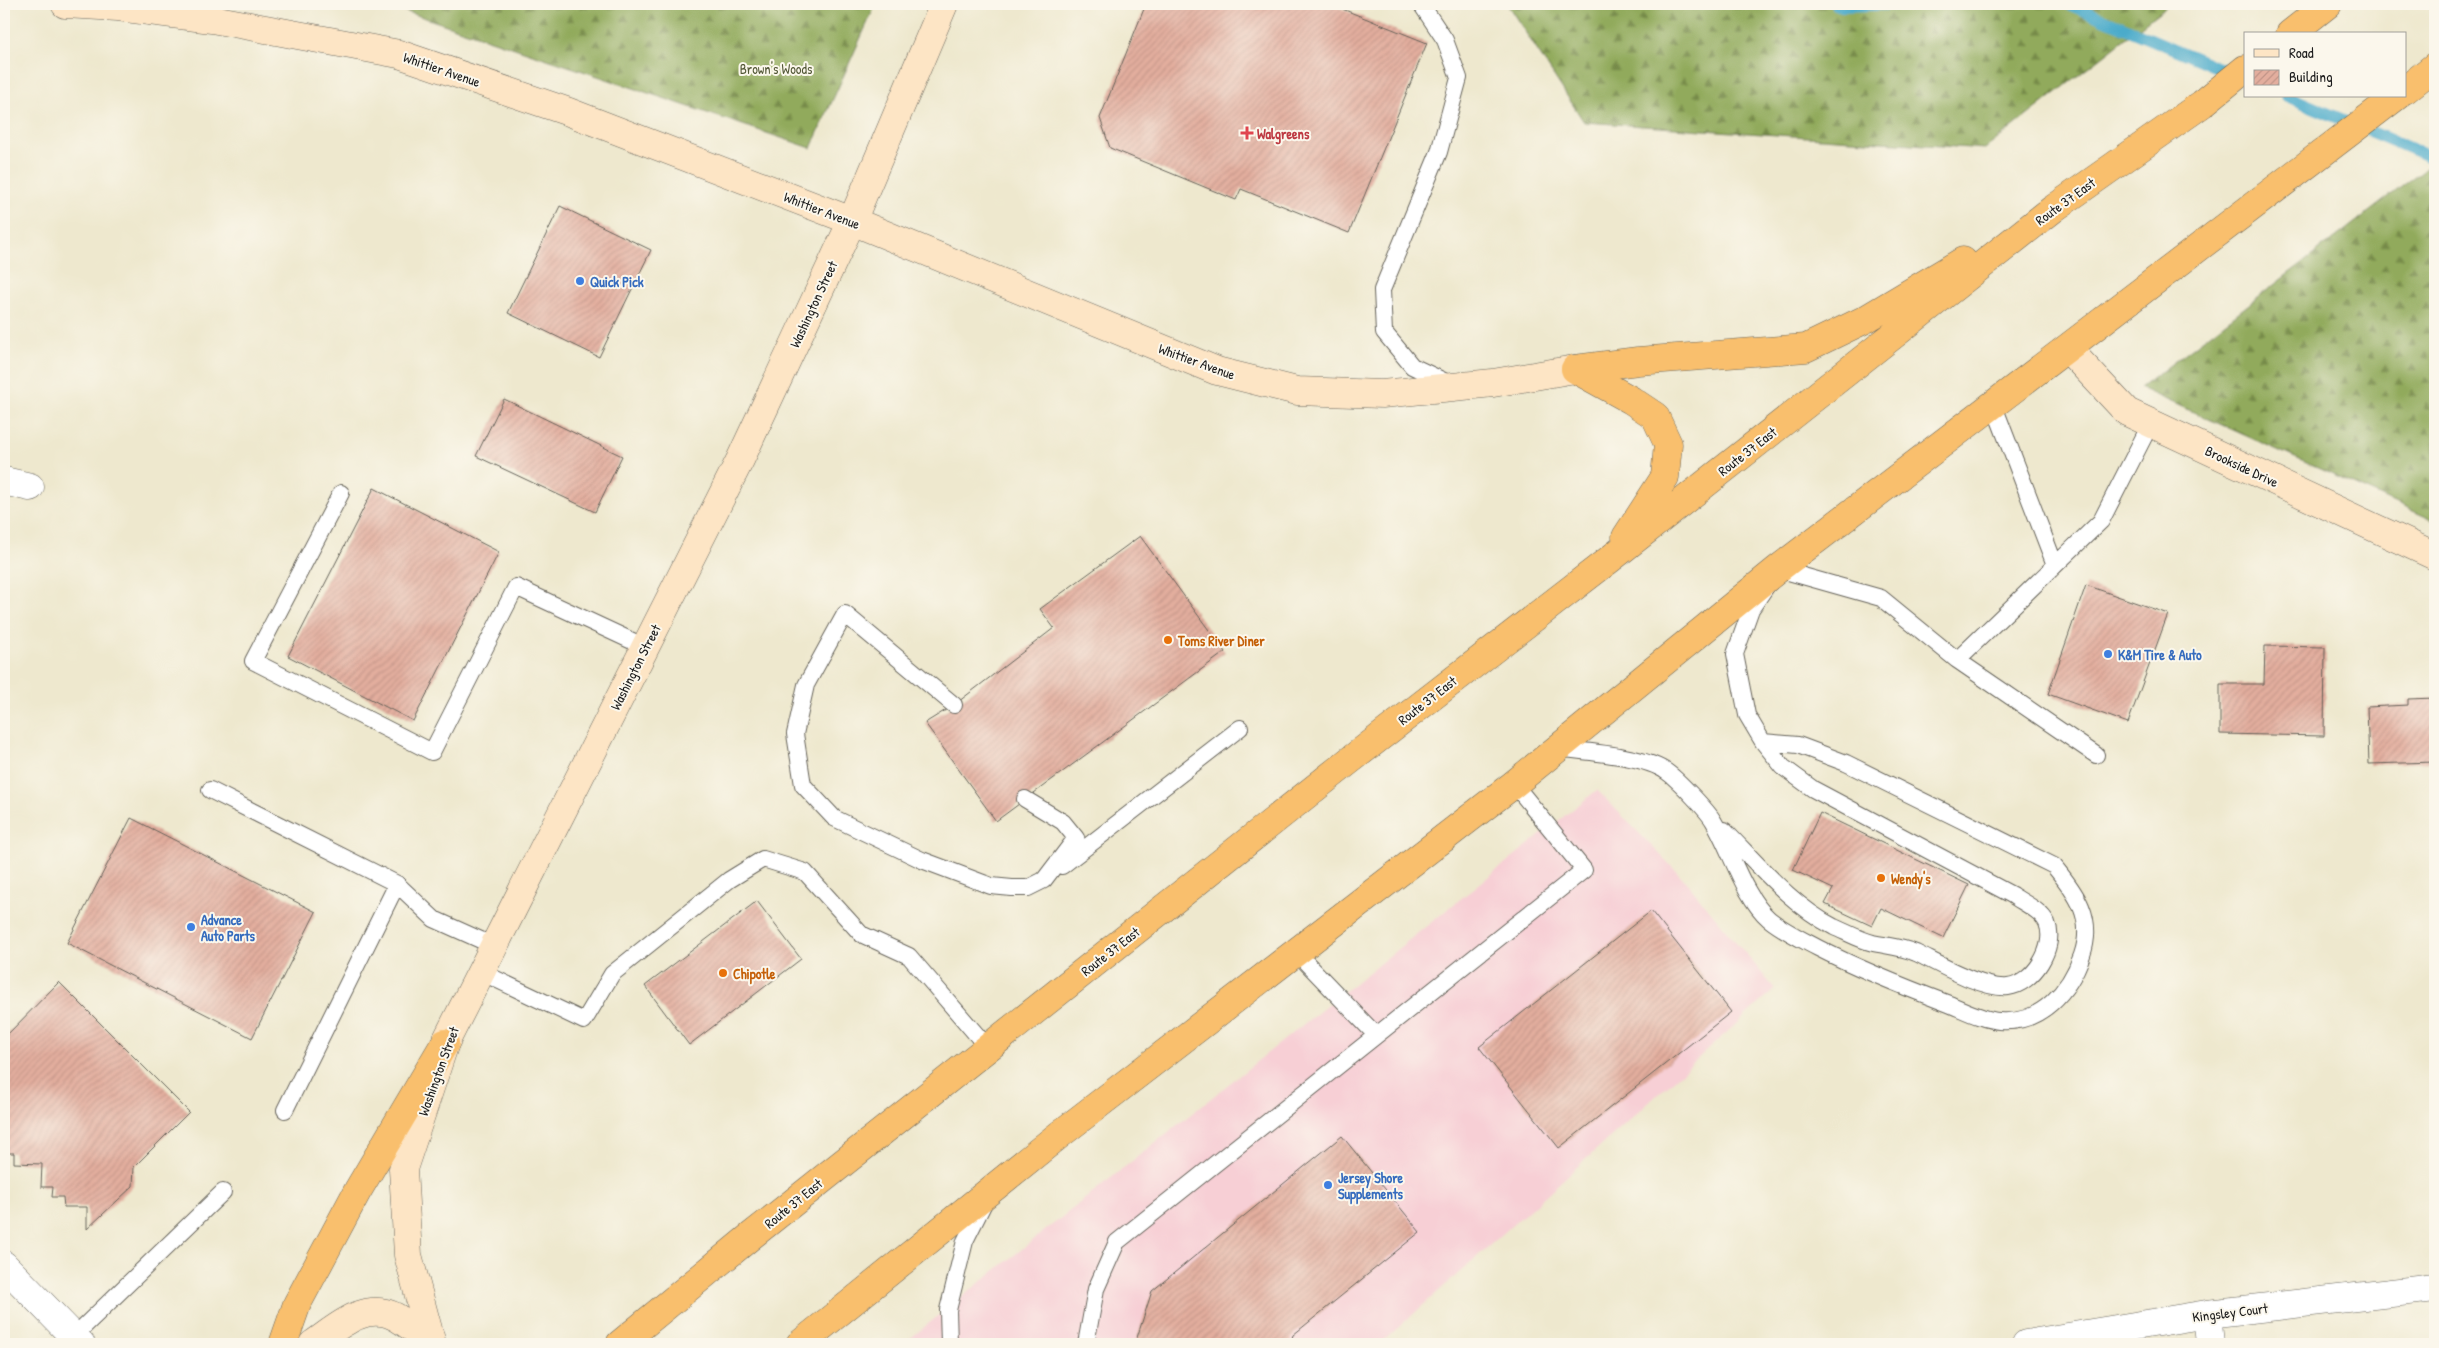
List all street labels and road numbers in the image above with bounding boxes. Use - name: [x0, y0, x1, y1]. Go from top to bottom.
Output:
- street label: Whittier Avenue: [401, 47, 483, 91]
- street label: Route 37 East: [2031, 173, 2099, 229]
- street label: Whittier Avenue: [781, 187, 863, 233]
- street label: Washington Street: [785, 257, 842, 351]
- street label: Whittier Avenue: [1156, 338, 1238, 384]
- street label: Route 37 East: [1714, 422, 1780, 480]
- street label: Brookside Drive: [2202, 441, 2282, 491]
- street label: Washington Street: [605, 621, 666, 714]
- street label: Route 37 East: [1394, 671, 1460, 729]
- street label: Route 37 East: [1077, 922, 1143, 980]
- street label: Washington Street: [413, 1024, 464, 1119]
- street label: Route 37 East: [760, 1174, 826, 1232]
- street label: Kingsley Court: [2191, 1298, 2269, 1327]

